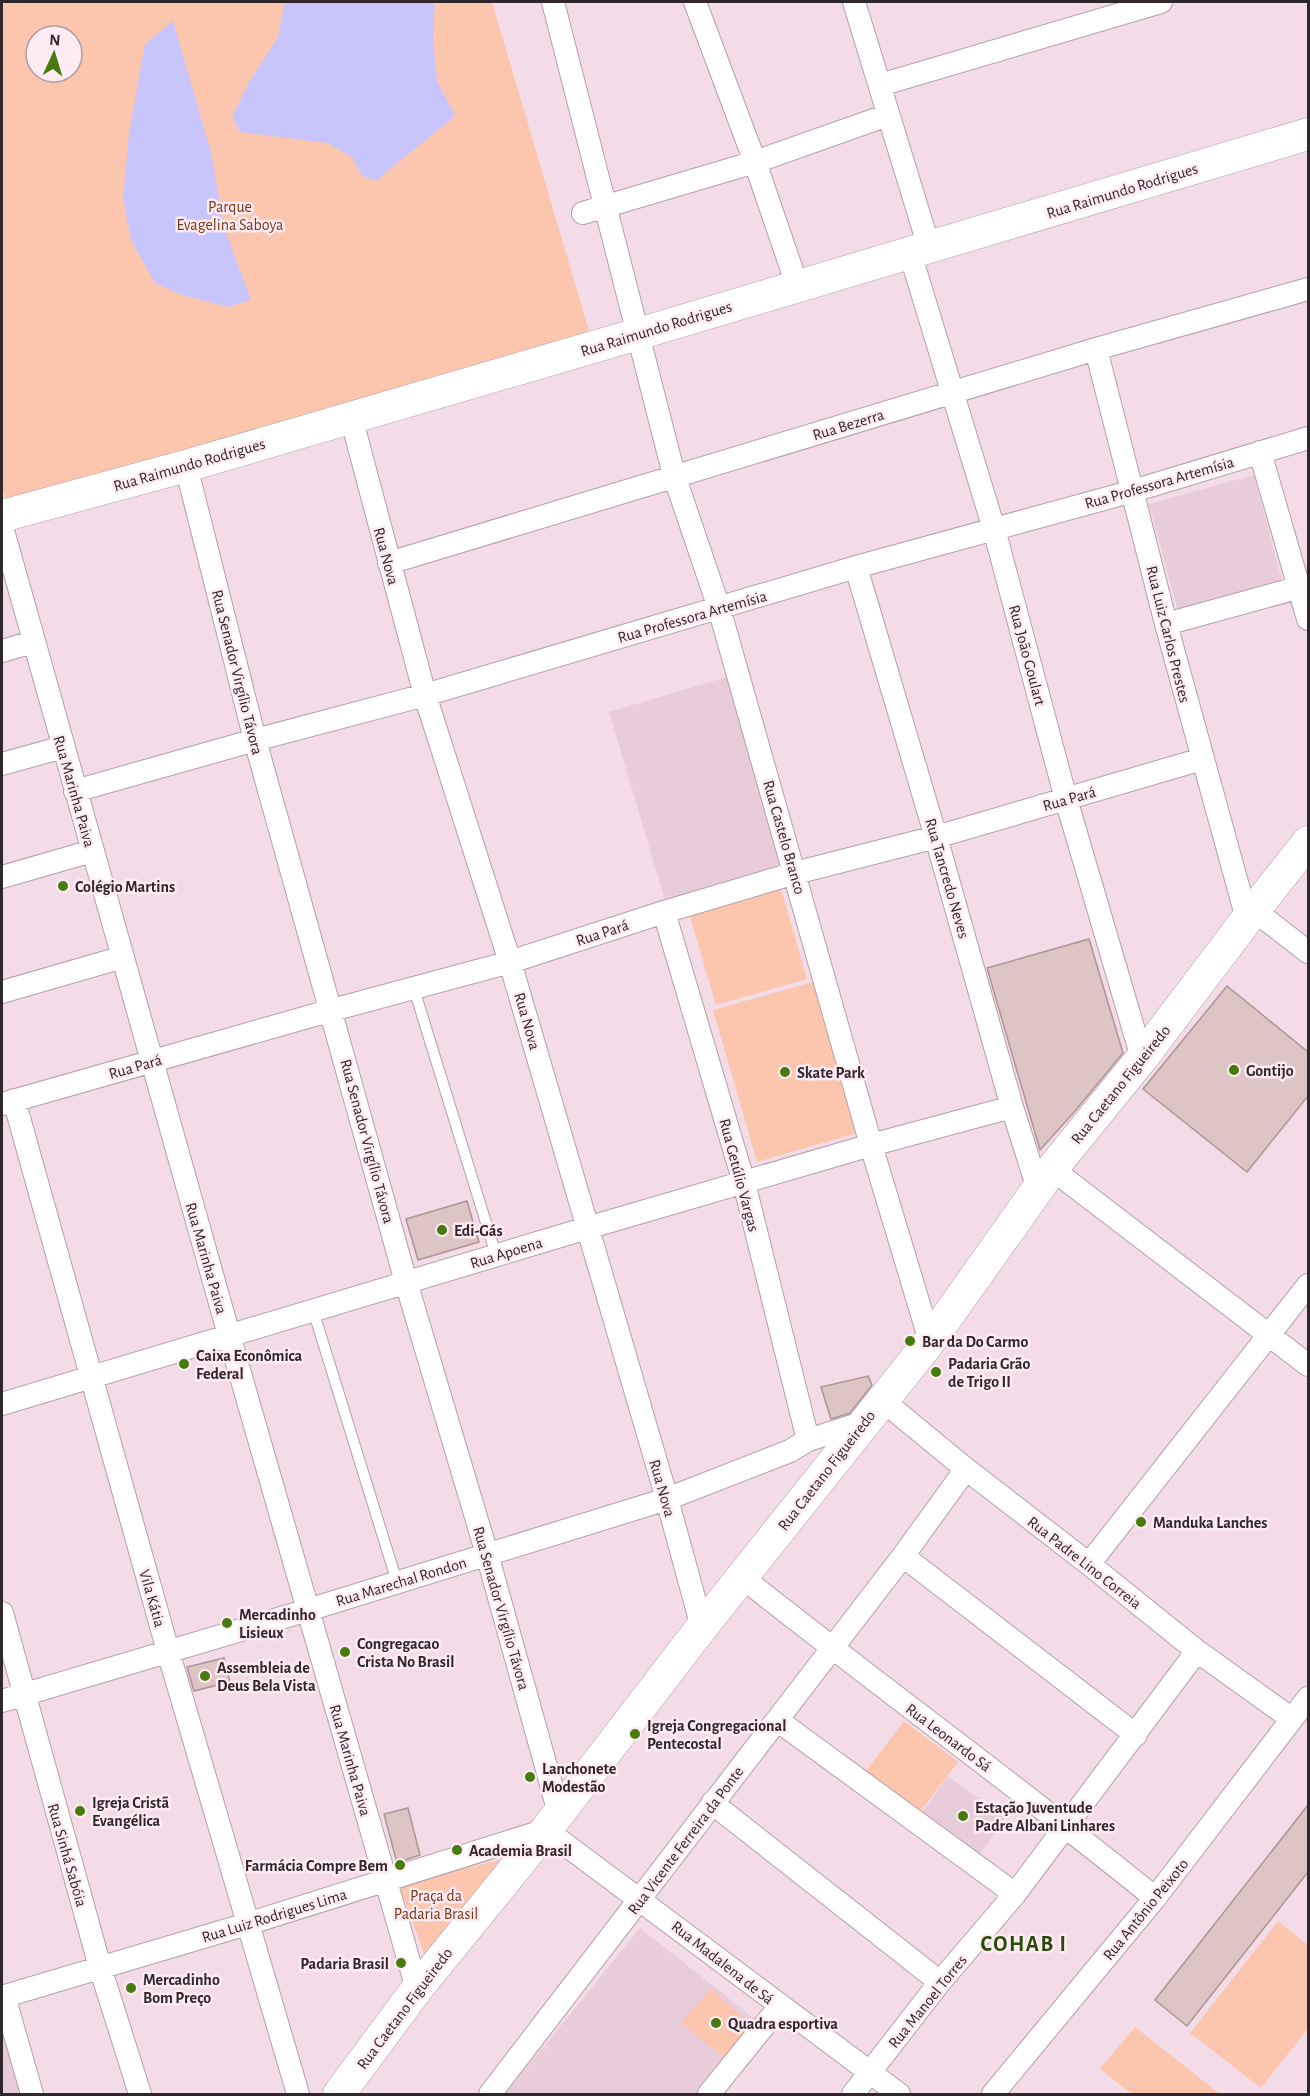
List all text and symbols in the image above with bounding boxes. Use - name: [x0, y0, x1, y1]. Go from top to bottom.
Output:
- north arrow: [24, 24, 84, 84]
- text: N: [49, 32, 61, 48]
- street label: Rua Raimundo Rodrigues: [1045, 160, 1200, 222]
- park label: Parque Evagelina Saboya: [177, 199, 283, 234]
- street label: Rua Raimundo Rodrigues: [579, 298, 734, 360]
- street label: Rua Bezerra: [811, 407, 886, 443]
- street label: Rua Raimundo Rodrigues: [112, 436, 267, 494]
- street label: Rua Professora Artemísia: [1083, 454, 1236, 512]
- street label: Rua Nova: [371, 526, 401, 587]
- street label: Rua Luiz Carlos Prestes: [1143, 564, 1193, 704]
- street label: Rua Senador Virgílio Távora: [209, 588, 265, 756]
- street label: Rua Professora Artemísia: [616, 588, 769, 646]
- street label: Rua João Goulart: [1006, 603, 1048, 707]
- street label: Rua Marinha Paiva: [50, 734, 98, 849]
- street label: Rua Castelo Branco: [760, 778, 808, 896]
- street label: Rua Pará: [1041, 784, 1098, 814]
- street label: Rua Tancredo Neves: [922, 816, 972, 940]
- marker: Colégio Martins: [56, 879, 70, 893]
- place label: Colégio Martins: [75, 879, 175, 895]
- street label: Rua Pará: [574, 917, 631, 949]
- street label: Rua Nova: [511, 991, 543, 1052]
- street label: Rua Caetano Figueiredo: [1068, 1022, 1174, 1147]
- street label: Rua Pará: [107, 1052, 164, 1082]
- street label: Rua Senador Virgílio Távora: [337, 1057, 397, 1225]
- marker: Gontijo: [1227, 1063, 1241, 1077]
- place label: Gontijo: [1246, 1063, 1294, 1080]
- marker: Skate Park: [778, 1065, 792, 1079]
- place label: Skate Park: [797, 1065, 865, 1081]
- street label: Rua Getúlio Vargas: [716, 1117, 762, 1234]
- street label: Rua Marinha Paiva: [182, 1201, 230, 1316]
- marker: Edi-Gás: [435, 1223, 449, 1237]
- place label: Edi-Gás: [454, 1223, 503, 1239]
- street label: Rua Apoena: [468, 1234, 544, 1272]
- marker: Bar da Do Carmo: [903, 1334, 917, 1348]
- place label: Bar da Do Carmo: [922, 1334, 1028, 1350]
- place label: Caixa Econômica Federal: [196, 1348, 303, 1382]
- place label: Padaria Grão de Trigo II: [948, 1356, 1030, 1390]
- marker: Caixa Econômica Federal: [177, 1357, 191, 1371]
- marker: Padaria Grão de Trigo II: [929, 1365, 943, 1379]
- street label: Rua Caetano Figueiredo: [775, 1407, 879, 1534]
- street label: Rua Nova: [646, 1458, 678, 1519]
- street label: Rua Padre Lino Correia: [1025, 1514, 1144, 1612]
- marker: Manduka Lanches: [1134, 1515, 1148, 1529]
- place label: Manduka Lanches: [1153, 1515, 1268, 1531]
- street label: Rua Senador Virgílio Távora: [470, 1525, 532, 1692]
- street label: Rua Marechal Rondon: [334, 1554, 469, 1609]
- street label: Vila Kátia: [136, 1568, 168, 1629]
- place label: Mercadinho Lisieux: [239, 1607, 316, 1641]
- marker: Mercadinho Lisieux: [220, 1616, 234, 1630]
- place label: Congregacao Crista No Brasil: [357, 1636, 454, 1670]
- marker: Congregacao Crista No Brasil: [338, 1645, 352, 1659]
- place label: Assembleia de Deus Bela Vista: [217, 1660, 316, 1694]
- marker: Assembleia de Deus Bela Vista: [198, 1669, 212, 1683]
- street label: Rua Leonardo Sá: [903, 1701, 994, 1775]
- street label: Rua Marinha Paiva: [326, 1703, 374, 1818]
- place label: Igreja Congregacional Pentecostal: [647, 1718, 786, 1752]
- marker: Igreja Congregacional Pentecostal: [628, 1727, 642, 1741]
- place label: Lanchonete Modestão: [542, 1761, 617, 1795]
- street label: Rua Vicente Ferreira da Ponte: [625, 1764, 747, 1918]
- marker: Lanchonete Modestão: [523, 1770, 537, 1784]
- place label: Igreja Cristã Evangélica: [92, 1795, 169, 1829]
- place label: Estação Juventude Padre Albani Linhares: [975, 1800, 1115, 1834]
- street label: Rua Sinhá Sabóia: [45, 1802, 89, 1909]
- marker: Igreja Cristã Evangélica: [73, 1804, 87, 1818]
- marker: Estação Juventude Padre Albani Linhares: [956, 1809, 970, 1823]
- marker: Academia Brasil: [450, 1843, 464, 1857]
- place label: Academia Brasil: [469, 1843, 572, 1859]
- street label: Rua Antônio Peixoto: [1100, 1856, 1192, 1963]
- place label: Farmácia Compre Bem: [245, 1858, 388, 1874]
- marker: Farmácia Compre Bem: [393, 1858, 407, 1872]
- street label: Rua Luiz Rodrigues Lima: [200, 1886, 349, 1946]
- park label: Praça da Padaria Brasil: [394, 1888, 478, 1922]
- street label: Rua Madalena de Sá: [668, 1918, 776, 2008]
- district label: COHAB I: [981, 1933, 1067, 1955]
- street label: Rua Caetano Figueiredo: [354, 1945, 456, 2072]
- street label: Rua Manoel Torres: [885, 1952, 970, 2051]
- place label: Padaria Brasil: [300, 1956, 389, 1972]
- marker: Padaria Brasil: [394, 1956, 408, 1970]
- place label: Mercadinho Bom Preço: [143, 1972, 220, 2006]
- marker: Mercadinho Bom Preço: [124, 1981, 138, 1995]
- marker: Quadra esportiva: [709, 2016, 723, 2030]
- place label: Quadra esportiva: [728, 2016, 838, 2033]

